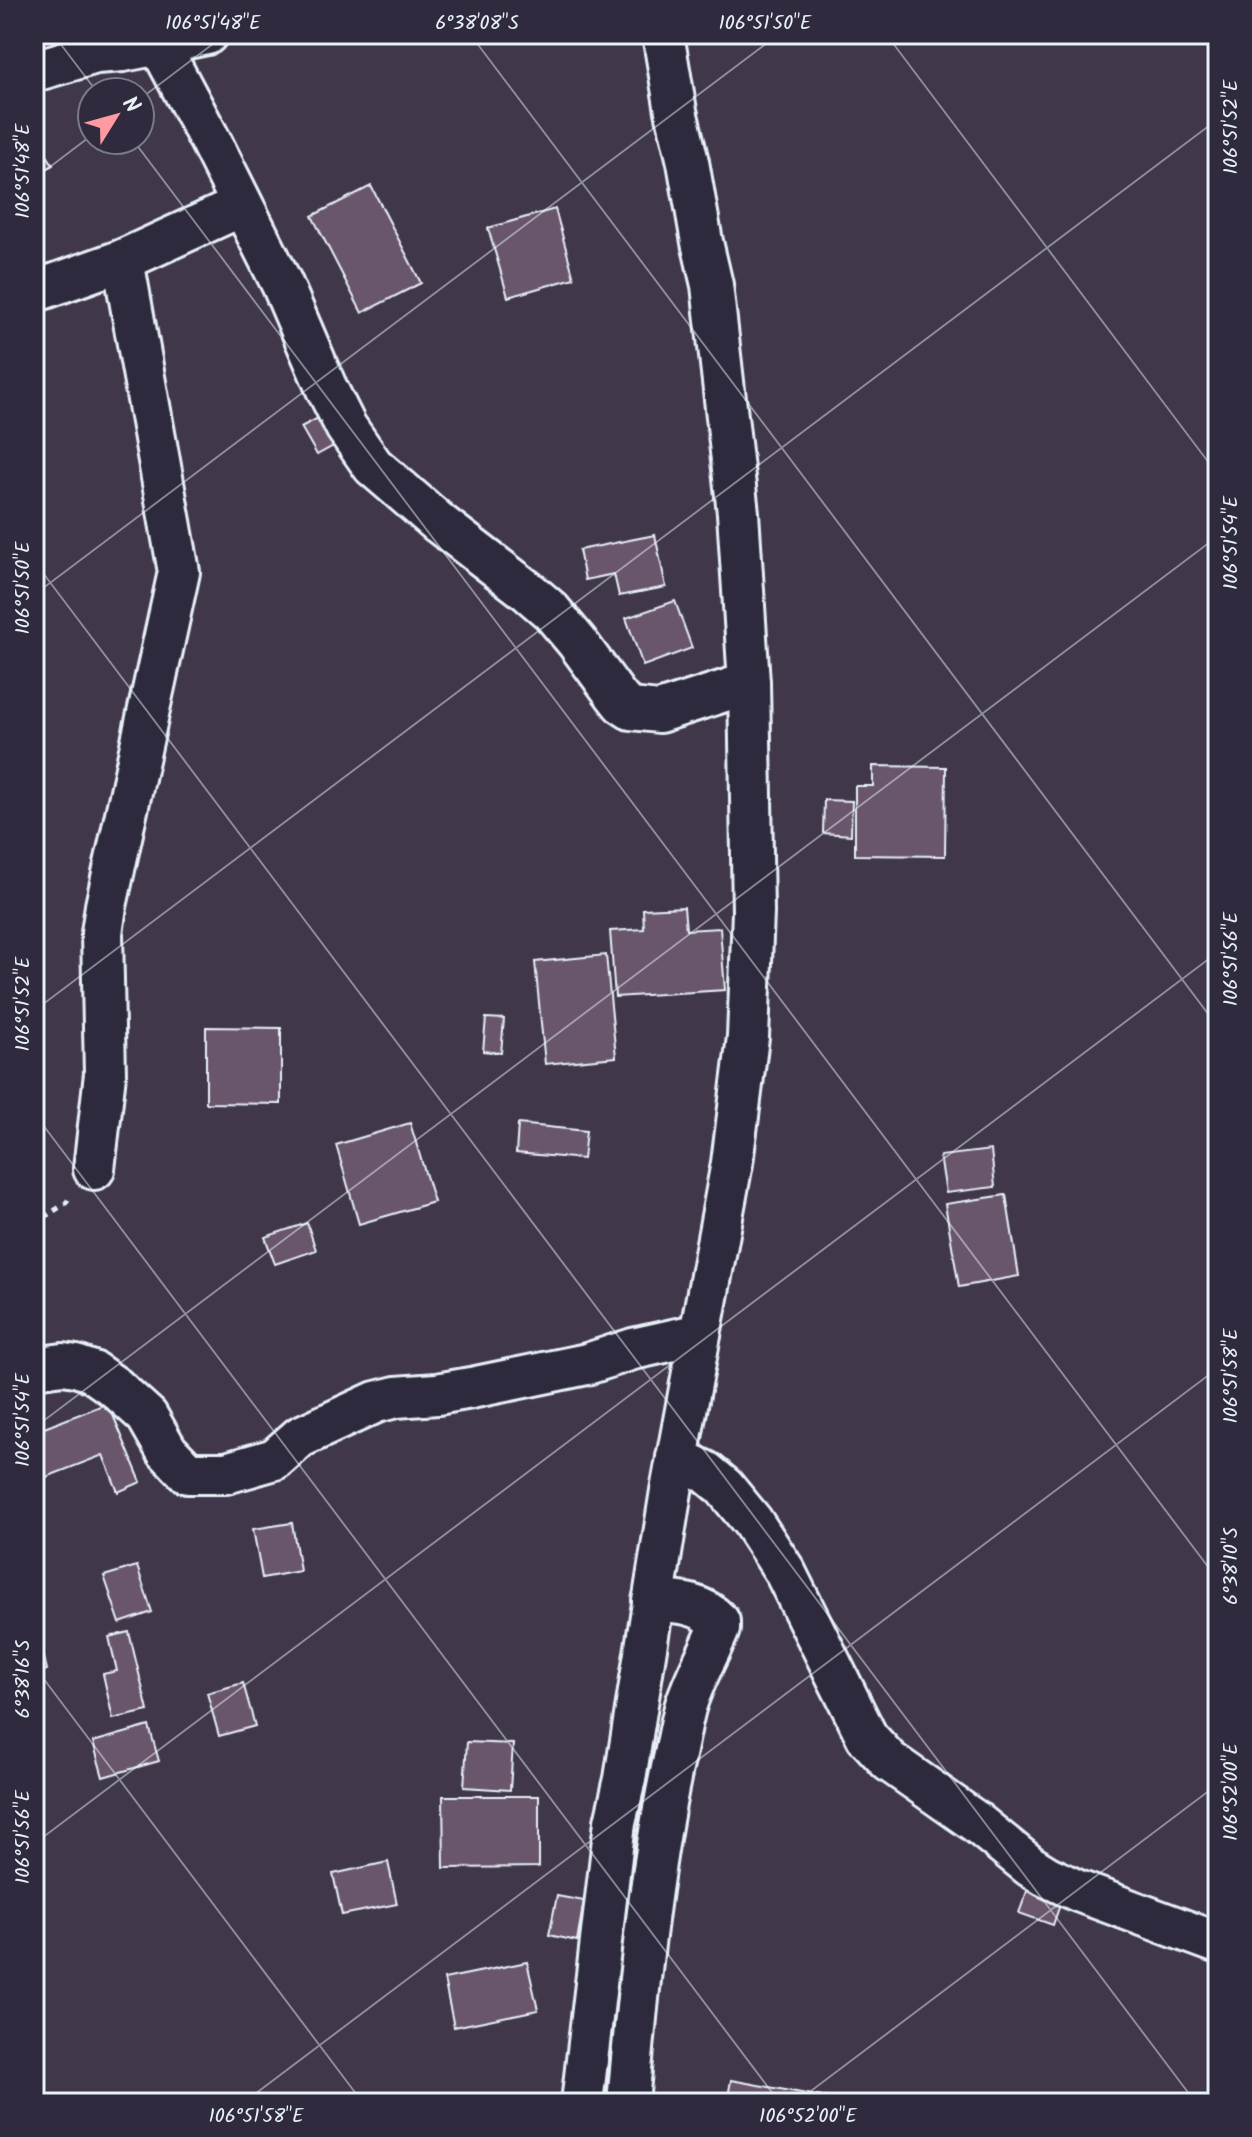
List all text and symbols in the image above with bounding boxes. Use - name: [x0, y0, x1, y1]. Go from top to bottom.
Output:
- text: 106°51'48"E: [165, 8, 262, 40]
- text: 6°38'08"S: [435, 8, 519, 40]
- text: 106°51'50"E: [718, 8, 813, 40]
- north arrow: [76, 76, 156, 156]
- text: 106°51'52"E: [1216, 78, 1248, 174]
- text: N: [112, 89, 148, 122]
- text: 106°51'48"E: [8, 122, 40, 219]
- text: 106°51'54"E: [1216, 495, 1248, 590]
- text: 106°51'50"E: [8, 540, 40, 635]
- text: 106°51'56"E: [1216, 911, 1248, 1006]
- text: 106°51'52"E: [8, 955, 40, 1051]
- text: 106°51'58"E: [1216, 1327, 1248, 1424]
- text: 106°51'54"E: [8, 1372, 40, 1467]
- text: 6°38'10"S: [1216, 1527, 1248, 1605]
- text: 6°38'16"S: [8, 1639, 40, 1718]
- text: 106°52'00"E: [1216, 1742, 1248, 1841]
- text: 106°51'56"E: [8, 1789, 40, 1884]
- text: 106°51'58"E: [208, 2101, 305, 2133]
- text: 106°52'00"E: [759, 2101, 858, 2133]

